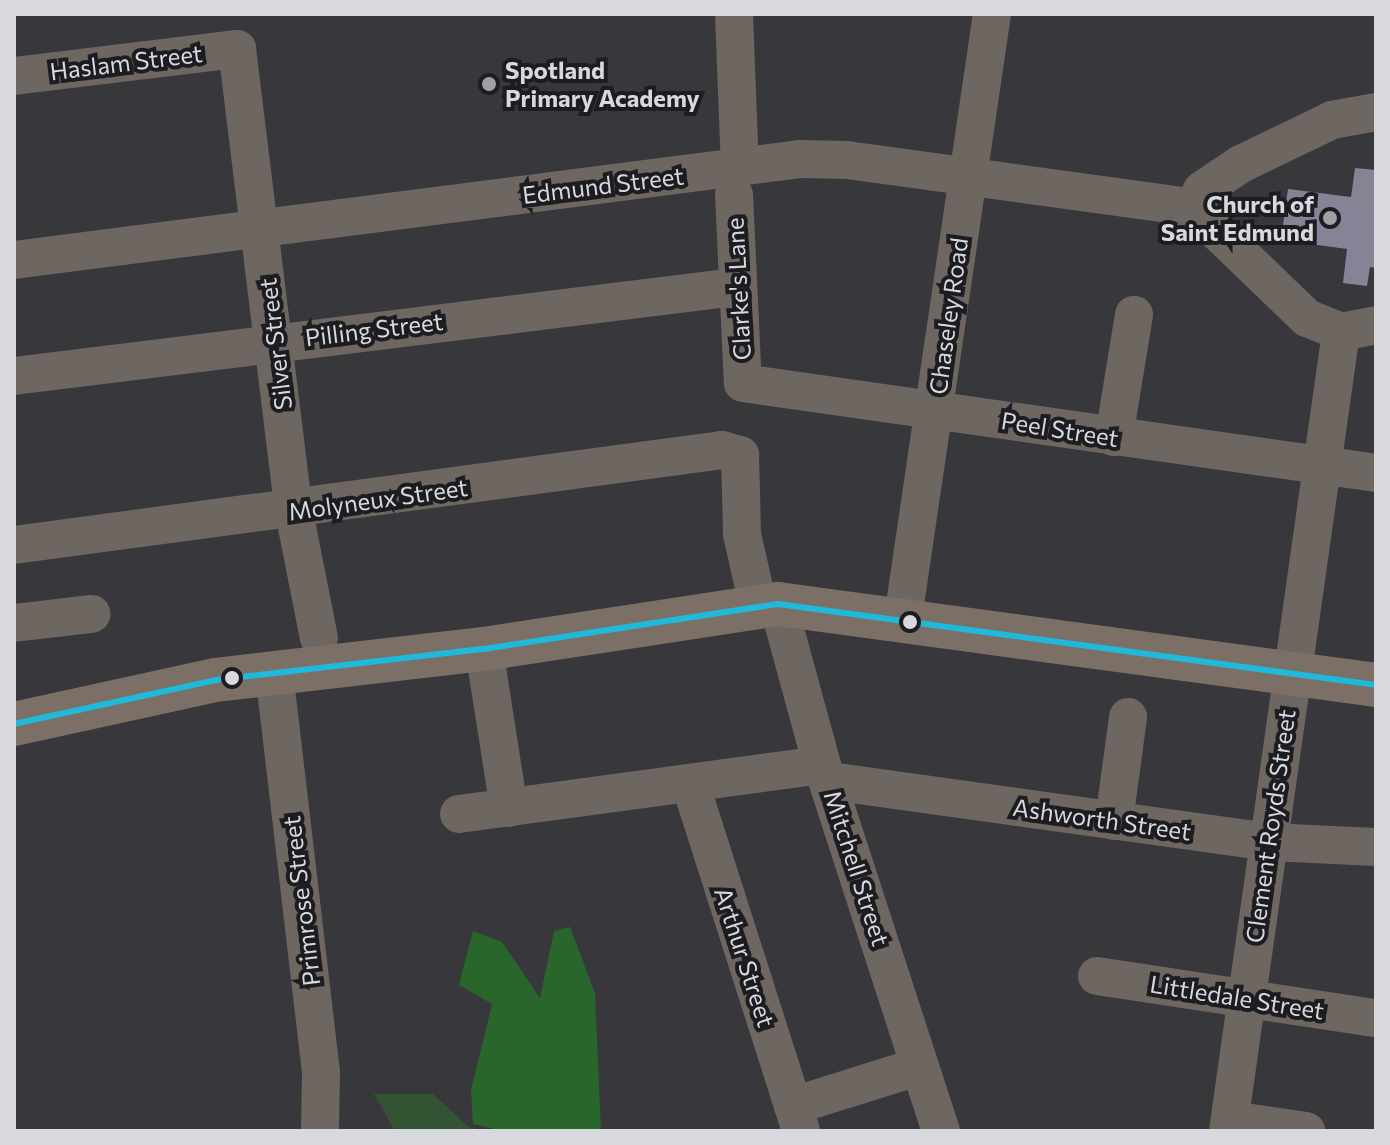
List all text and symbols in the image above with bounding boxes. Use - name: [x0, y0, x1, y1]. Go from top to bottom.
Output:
- street label: Haslam Street: [48, 38, 204, 86]
- place label: Spotland Primary Academy: [505, 56, 700, 112]
- marker: Spotland Primary Academy: [480, 75, 498, 93]
- street label: Edmund Street: [521, 161, 685, 209]
- place label: Church of Saint Edmund: [1161, 190, 1314, 246]
- marker: Church of Saint Edmund: [1321, 209, 1339, 227]
- street label: Clarke's Lane: [720, 217, 756, 361]
- street label: Chaseley Road: [923, 236, 973, 396]
- street label: Silver Street: [253, 276, 297, 412]
- street label: Pilling Street: [303, 306, 445, 352]
- street label: Peel Street: [999, 406, 1121, 452]
- street label: Molyneux Street: [286, 472, 470, 526]
- unlabelled marker: [902, 614, 918, 630]
- unlabelled marker: [224, 670, 240, 686]
- street label: Clement Royds Street: [1239, 707, 1301, 945]
- street label: Mitchell Street: [818, 787, 896, 949]
- street label: Ashworth Street: [1011, 792, 1193, 846]
- street label: Primrose Street: [276, 814, 326, 988]
- street label: Arthur Street: [709, 884, 781, 1030]
- street label: Littledale Street: [1148, 969, 1326, 1025]

